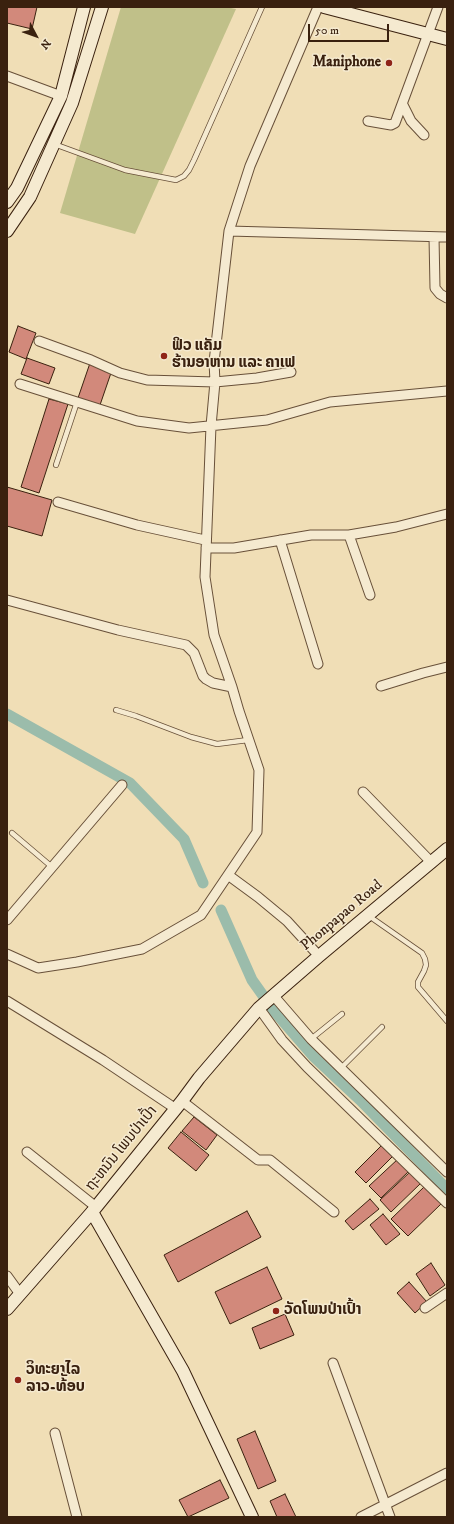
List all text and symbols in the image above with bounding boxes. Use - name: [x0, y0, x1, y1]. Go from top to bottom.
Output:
- north arrow: [16, 16, 56, 56]
- scale bar: [310, 16, 391, 42]
- text: 50 m: [315, 23, 339, 38]
- text: N: [37, 36, 53, 52]
- place label: Maniphone: [313, 54, 381, 72]
- marker: Maniphone: [384, 58, 394, 68]
- place label: ຟິວ ແຄັມ ຮ້ານອາຫານ ແລະ ຄາເຟ: [172, 338, 295, 373]
- marker: ຟິວ ແຄັມ ຮ້ານອາຫານ ແລະ ຄາເຟ: [159, 351, 169, 361]
- street label: Phonpapao Road: [298, 877, 386, 955]
- street label: ຖະຫນົນ ໂພນປ່າເປົ້າ: [82, 1103, 162, 1195]
- place label: ວັດໂພນປ່າເປົ້າ: [284, 1302, 361, 1320]
- marker: ວັດໂພນປ່າເປົ້າ: [271, 1306, 281, 1316]
- place label: ວິທະຍາໄລ ລາວ-ທ້ັອບ: [26, 1362, 85, 1397]
- marker: ວິທະຍາໄລ ລາວ-ທ້ັອບ: [13, 1375, 23, 1385]

